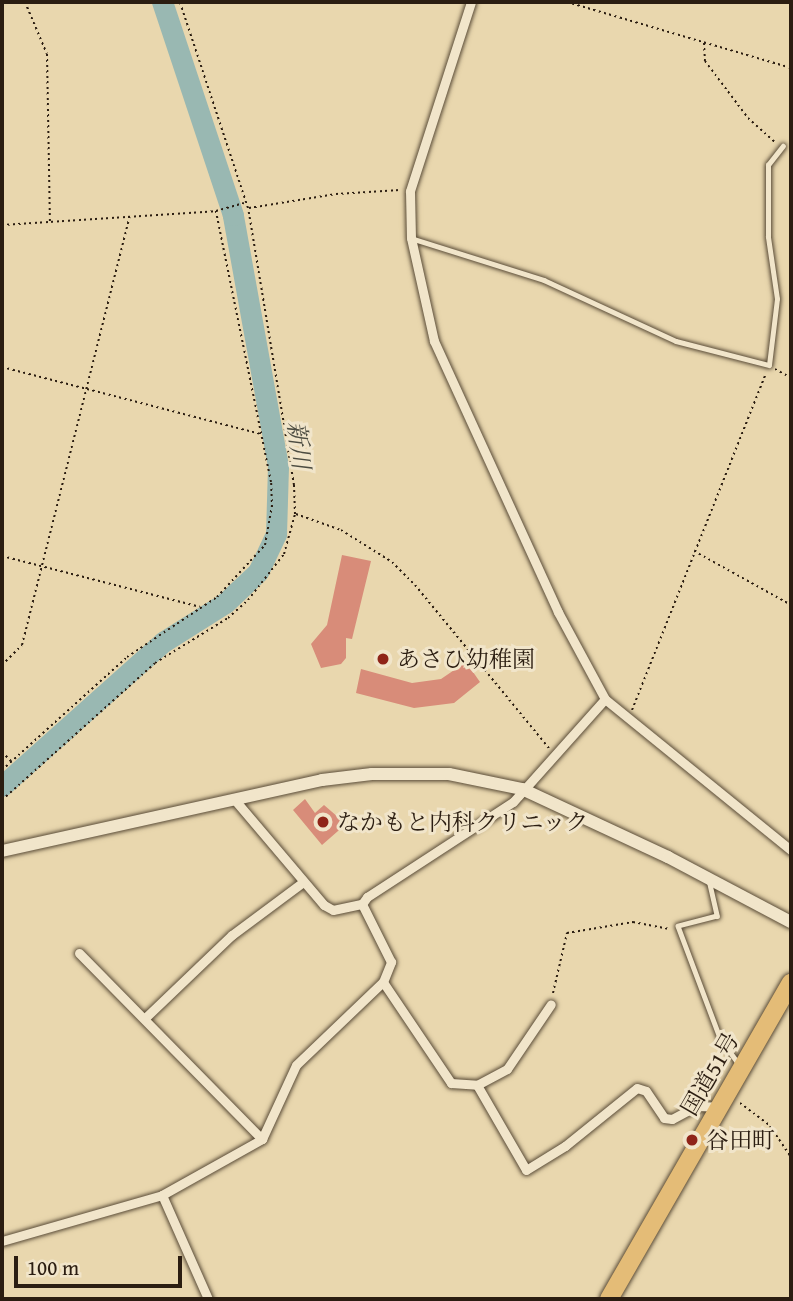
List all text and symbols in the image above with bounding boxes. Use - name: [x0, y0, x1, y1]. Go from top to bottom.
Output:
- water label: 新川: [282, 419, 316, 471]
- place label: あさひ幼稚園: [397, 645, 535, 673]
- marker: あさひ幼稚園: [375, 651, 391, 667]
- place label: なかもと内科クリニック: [337, 808, 590, 836]
- marker: なかもと内科クリニック: [315, 814, 331, 830]
- street label: 国道51号: [675, 1028, 745, 1120]
- place label: 谷田町: [706, 1126, 775, 1154]
- marker: 谷田町: [684, 1132, 700, 1148]
- scale bar: [18, 1242, 186, 1286]
- text: 100 m: [27, 1252, 79, 1283]

